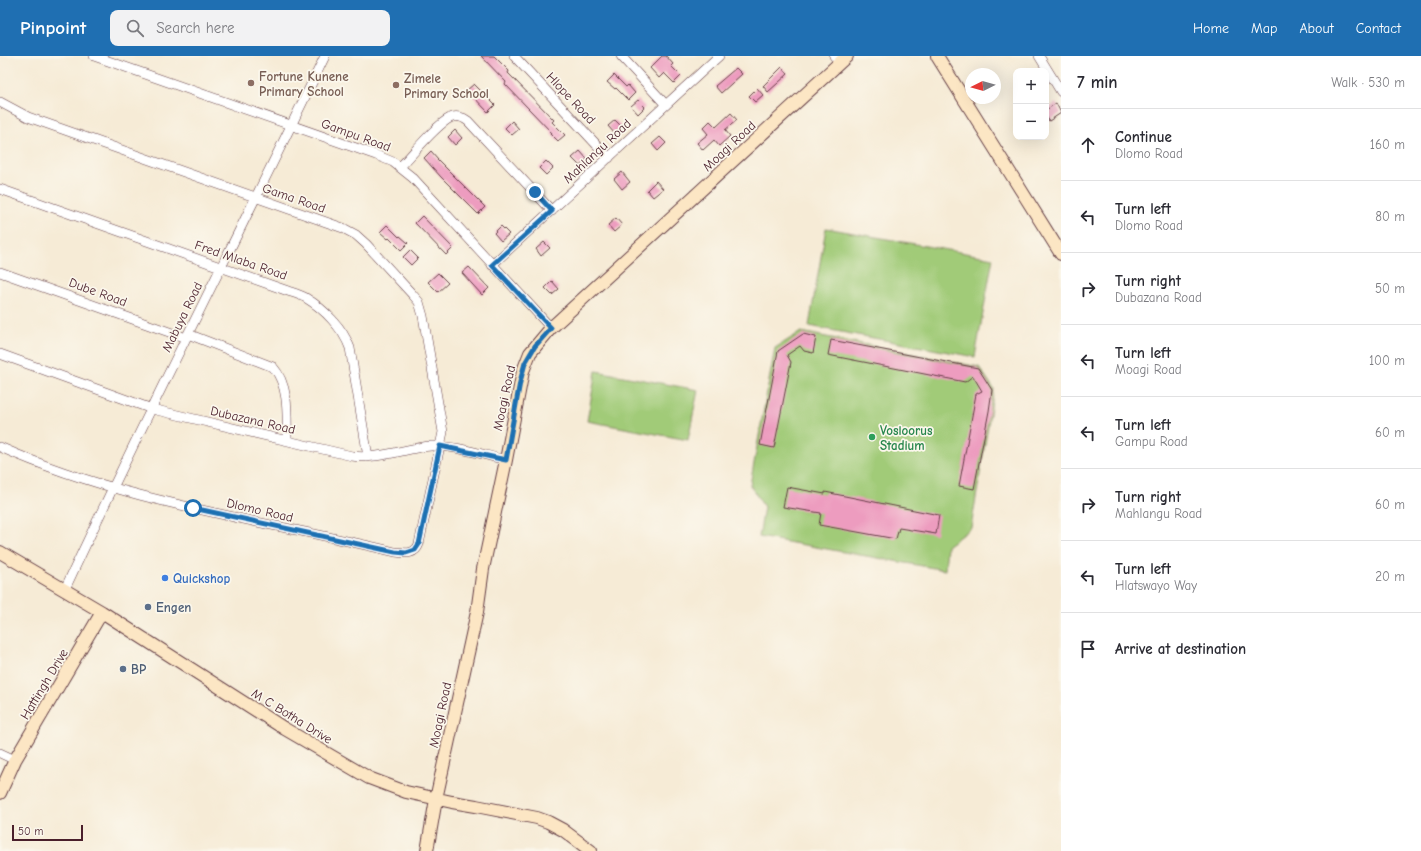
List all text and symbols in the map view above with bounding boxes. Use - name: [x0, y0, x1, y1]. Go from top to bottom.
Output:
- search box: [110, 10, 390, 46]
- text: Pinpoint: [20, 17, 86, 39]
- icon: search: [124, 17, 146, 39]
- text: Search here: [156, 19, 234, 37]
- text: Home: [1193, 20, 1229, 37]
- text: Map: [1251, 20, 1277, 37]
- text: About: [1299, 20, 1334, 37]
- text: Contact: [1356, 20, 1401, 37]
- north arrow: [965, 68, 1001, 104]
- map controls: [1013, 68, 1049, 140]
- button: +: [1013, 68, 1049, 104]
- place label: Fortune Kunene Primary School: [259, 69, 349, 99]
- street label: Hlope Road: [543, 69, 599, 127]
- place label: Zimele Primary School: [404, 71, 489, 101]
- text: 7 min: [1077, 73, 1118, 92]
- text: Walk · 530 m: [1331, 75, 1405, 90]
- marker: Fortune Kunene Primary School: [246, 78, 256, 88]
- marker: Zimele Primary School: [391, 80, 401, 90]
- button: −: [1013, 104, 1049, 140]
- street label: Gampu Road: [319, 116, 393, 154]
- street label: Mahlangu Road: [560, 116, 634, 186]
- street label: Moagi Road: [699, 118, 759, 174]
- text: Continue: [1115, 128, 1172, 146]
- icon: ahead: [1077, 134, 1099, 156]
- text: 160 m: [1370, 137, 1405, 152]
- text: Dlomo Road: [1115, 146, 1183, 161]
- street label: Gama Road: [260, 180, 328, 216]
- route end: [526, 183, 544, 201]
- text: Turn left: [1115, 200, 1171, 218]
- icon: left: [1077, 206, 1099, 228]
- text: 80 m: [1375, 209, 1405, 224]
- text: Dlomo Road: [1115, 218, 1183, 233]
- street label: Fred Mlaba Road: [193, 237, 289, 283]
- text: Turn right: [1115, 272, 1181, 290]
- street label: Dube Road: [67, 275, 129, 309]
- icon: right: [1077, 278, 1099, 300]
- street label: Mabuya Road: [159, 280, 205, 354]
- text: 50 m: [1375, 281, 1405, 296]
- text: Dubazana Road: [1115, 290, 1202, 305]
- text: Turn left: [1115, 344, 1171, 362]
- icon: left: [1077, 350, 1099, 372]
- text: 100 m: [1369, 353, 1405, 368]
- text: Moagi Road: [1115, 362, 1182, 377]
- street label: Moagi Road: [490, 364, 518, 432]
- street label: Dubazana Road: [209, 403, 297, 437]
- text: Turn left: [1115, 416, 1171, 434]
- icon: left: [1077, 422, 1099, 444]
- place label: Vosloorus Stadium: [880, 423, 933, 453]
- text: 60 m: [1375, 425, 1405, 440]
- marker: Vosloorus Stadium: [867, 432, 877, 442]
- text: Gampu Road: [1115, 434, 1188, 449]
- text: Turn right: [1115, 488, 1181, 506]
- icon: right: [1077, 494, 1099, 516]
- street label: Dlomo Road: [225, 495, 295, 525]
- text: 60 m: [1375, 497, 1405, 512]
- route start: [184, 499, 202, 517]
- text: Mahlangu Road: [1115, 506, 1202, 521]
- text: Turn left: [1115, 560, 1171, 578]
- icon: left: [1077, 566, 1099, 588]
- text: 20 m: [1375, 569, 1405, 584]
- place label: Quickshop: [173, 571, 230, 586]
- marker: Quickshop: [160, 573, 170, 583]
- text: Hlatswayo Way: [1115, 578, 1197, 593]
- place label: Engen: [156, 600, 191, 615]
- marker: Engen: [143, 602, 153, 612]
- icon: arrive: [1077, 638, 1099, 660]
- text: Arrive at destination: [1115, 640, 1246, 658]
- street label: Hattingh Drive: [17, 645, 71, 722]
- place label: BP: [131, 662, 147, 677]
- marker: BP: [118, 664, 128, 674]
- street label: Moagi Road: [426, 681, 454, 749]
- street label: M C Botha Drive: [249, 685, 335, 747]
- scale bar: [12, 823, 83, 842]
- text: 50 m: [18, 825, 43, 838]

